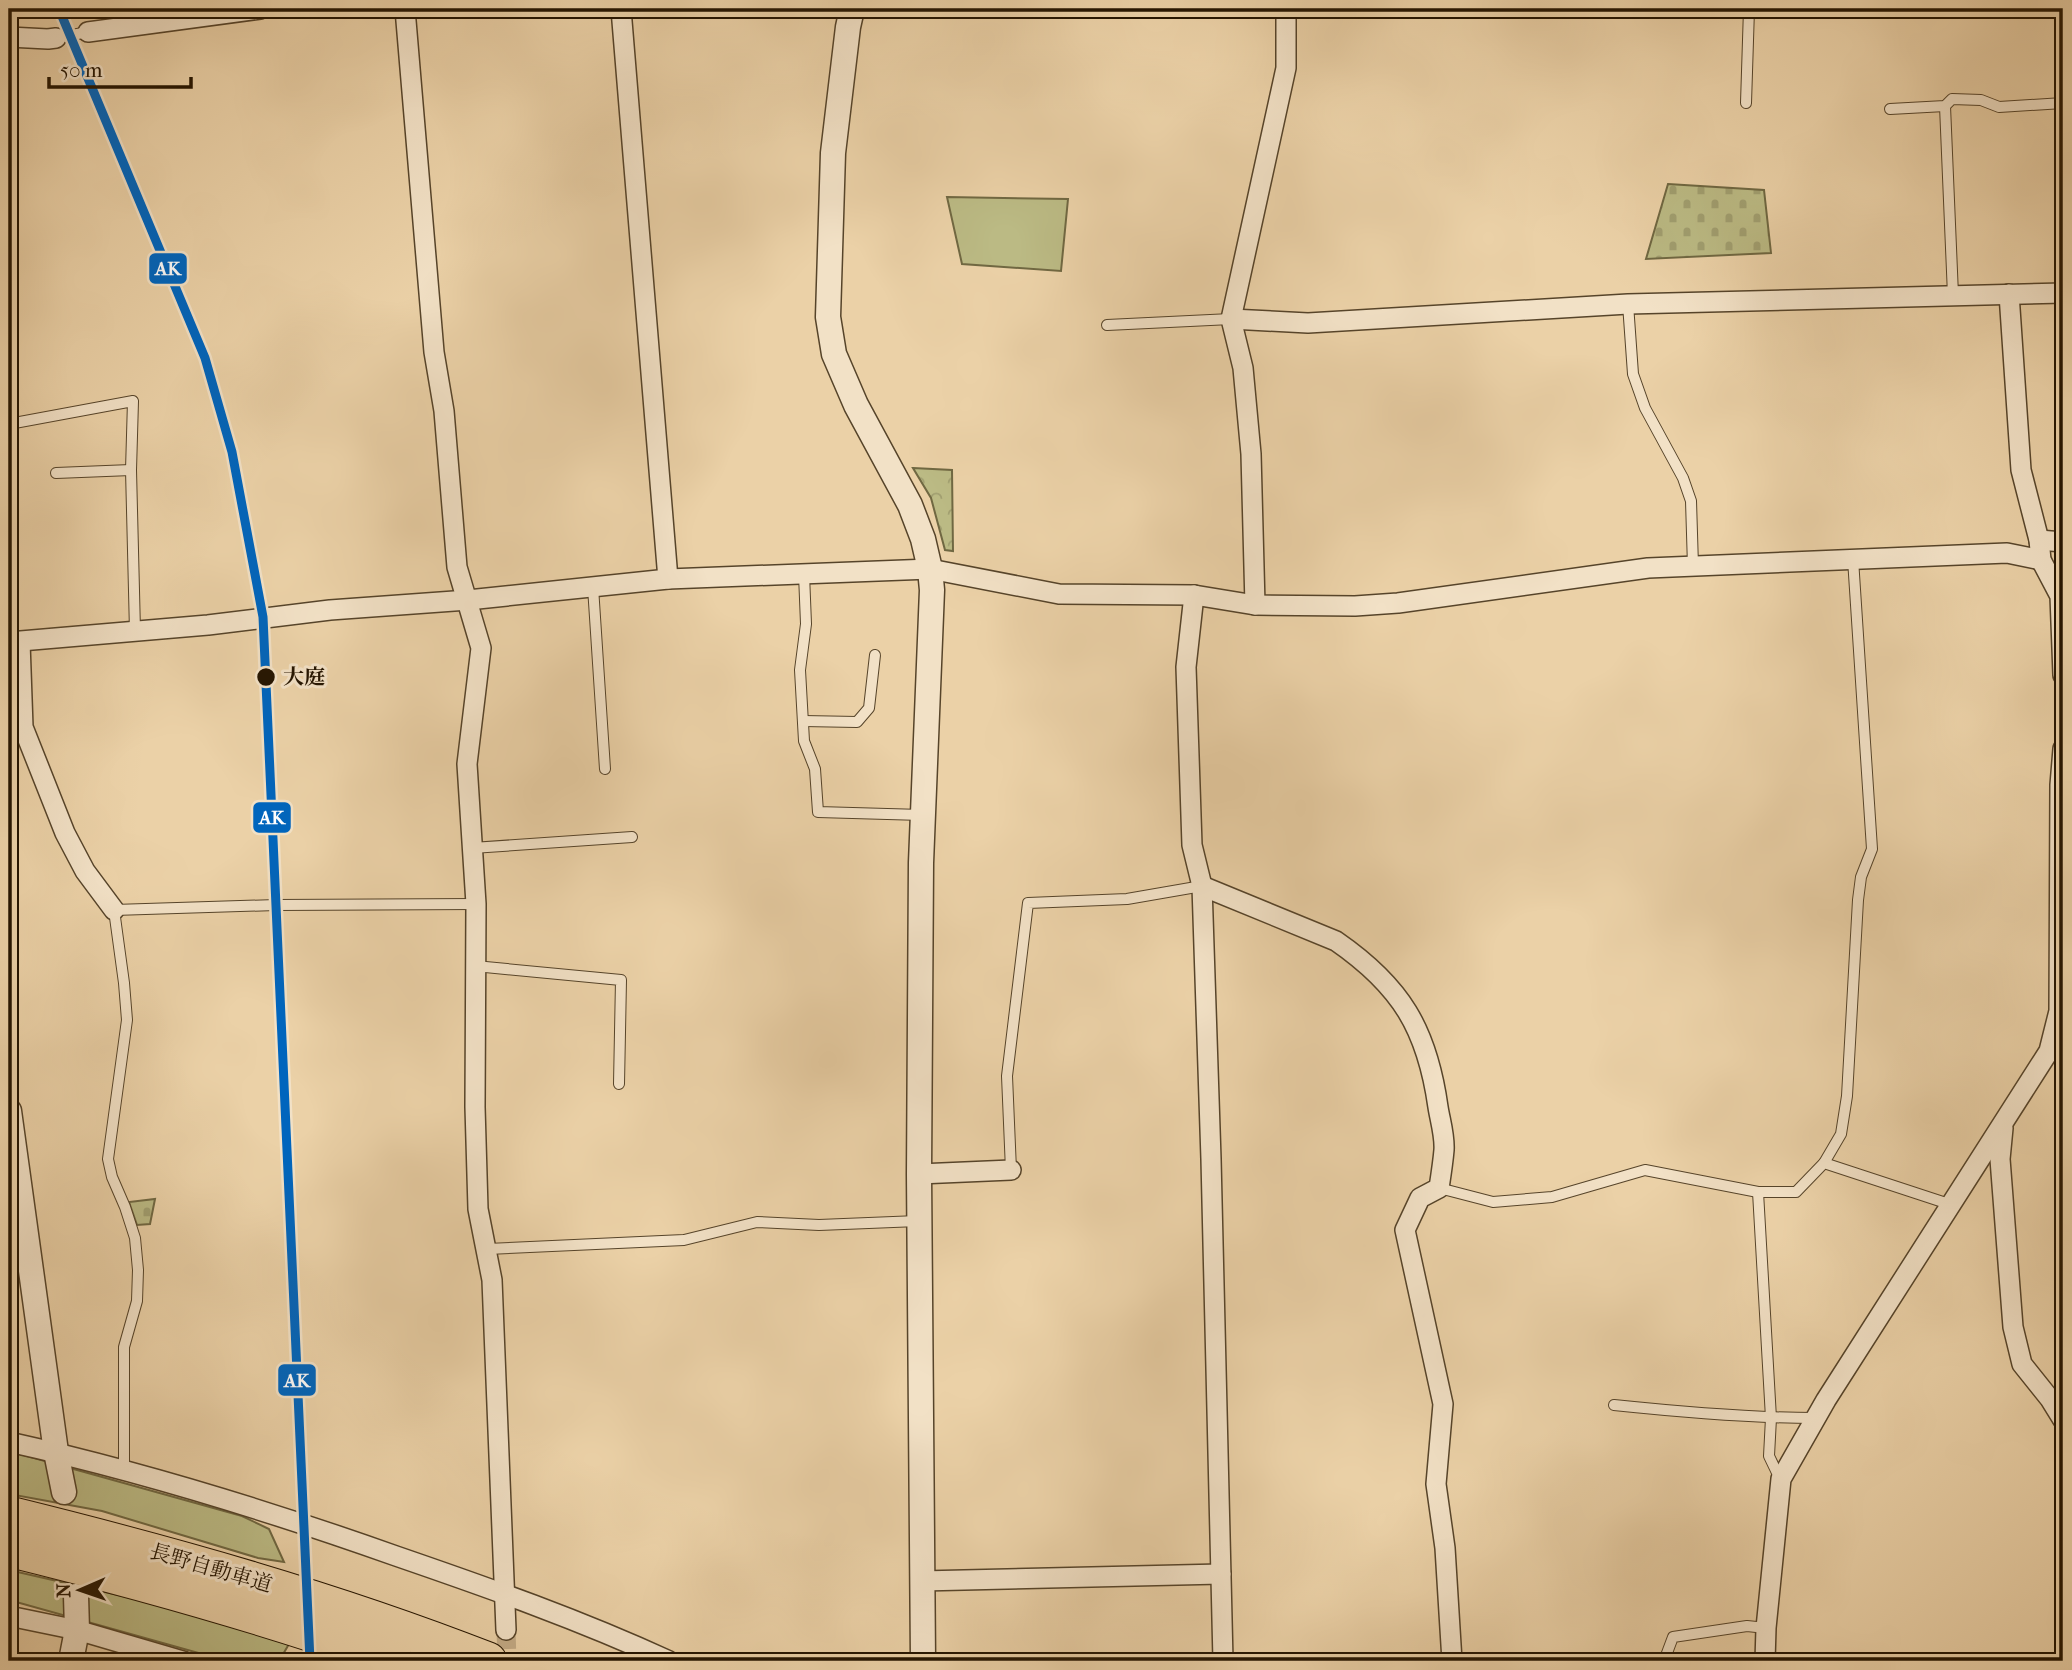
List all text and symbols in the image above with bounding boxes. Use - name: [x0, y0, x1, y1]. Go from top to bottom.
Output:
- scale bar: [49, 46, 191, 90]
- text: 50 m: [60, 58, 103, 82]
- line badge: AK: [148, 252, 188, 285]
- text: AK: [154, 258, 182, 280]
- place label: 大庭: [283, 665, 325, 689]
- marker: 大庭: [255, 666, 277, 688]
- line badge: AK: [252, 801, 292, 834]
- text: AK: [258, 807, 286, 829]
- line badge: AK: [277, 1363, 317, 1397]
- text: AK: [283, 1370, 311, 1392]
- street label: 長野自動車道: [147, 1539, 275, 1597]
- north arrow: [46, 1554, 116, 1624]
- text: N: [53, 1582, 75, 1598]

